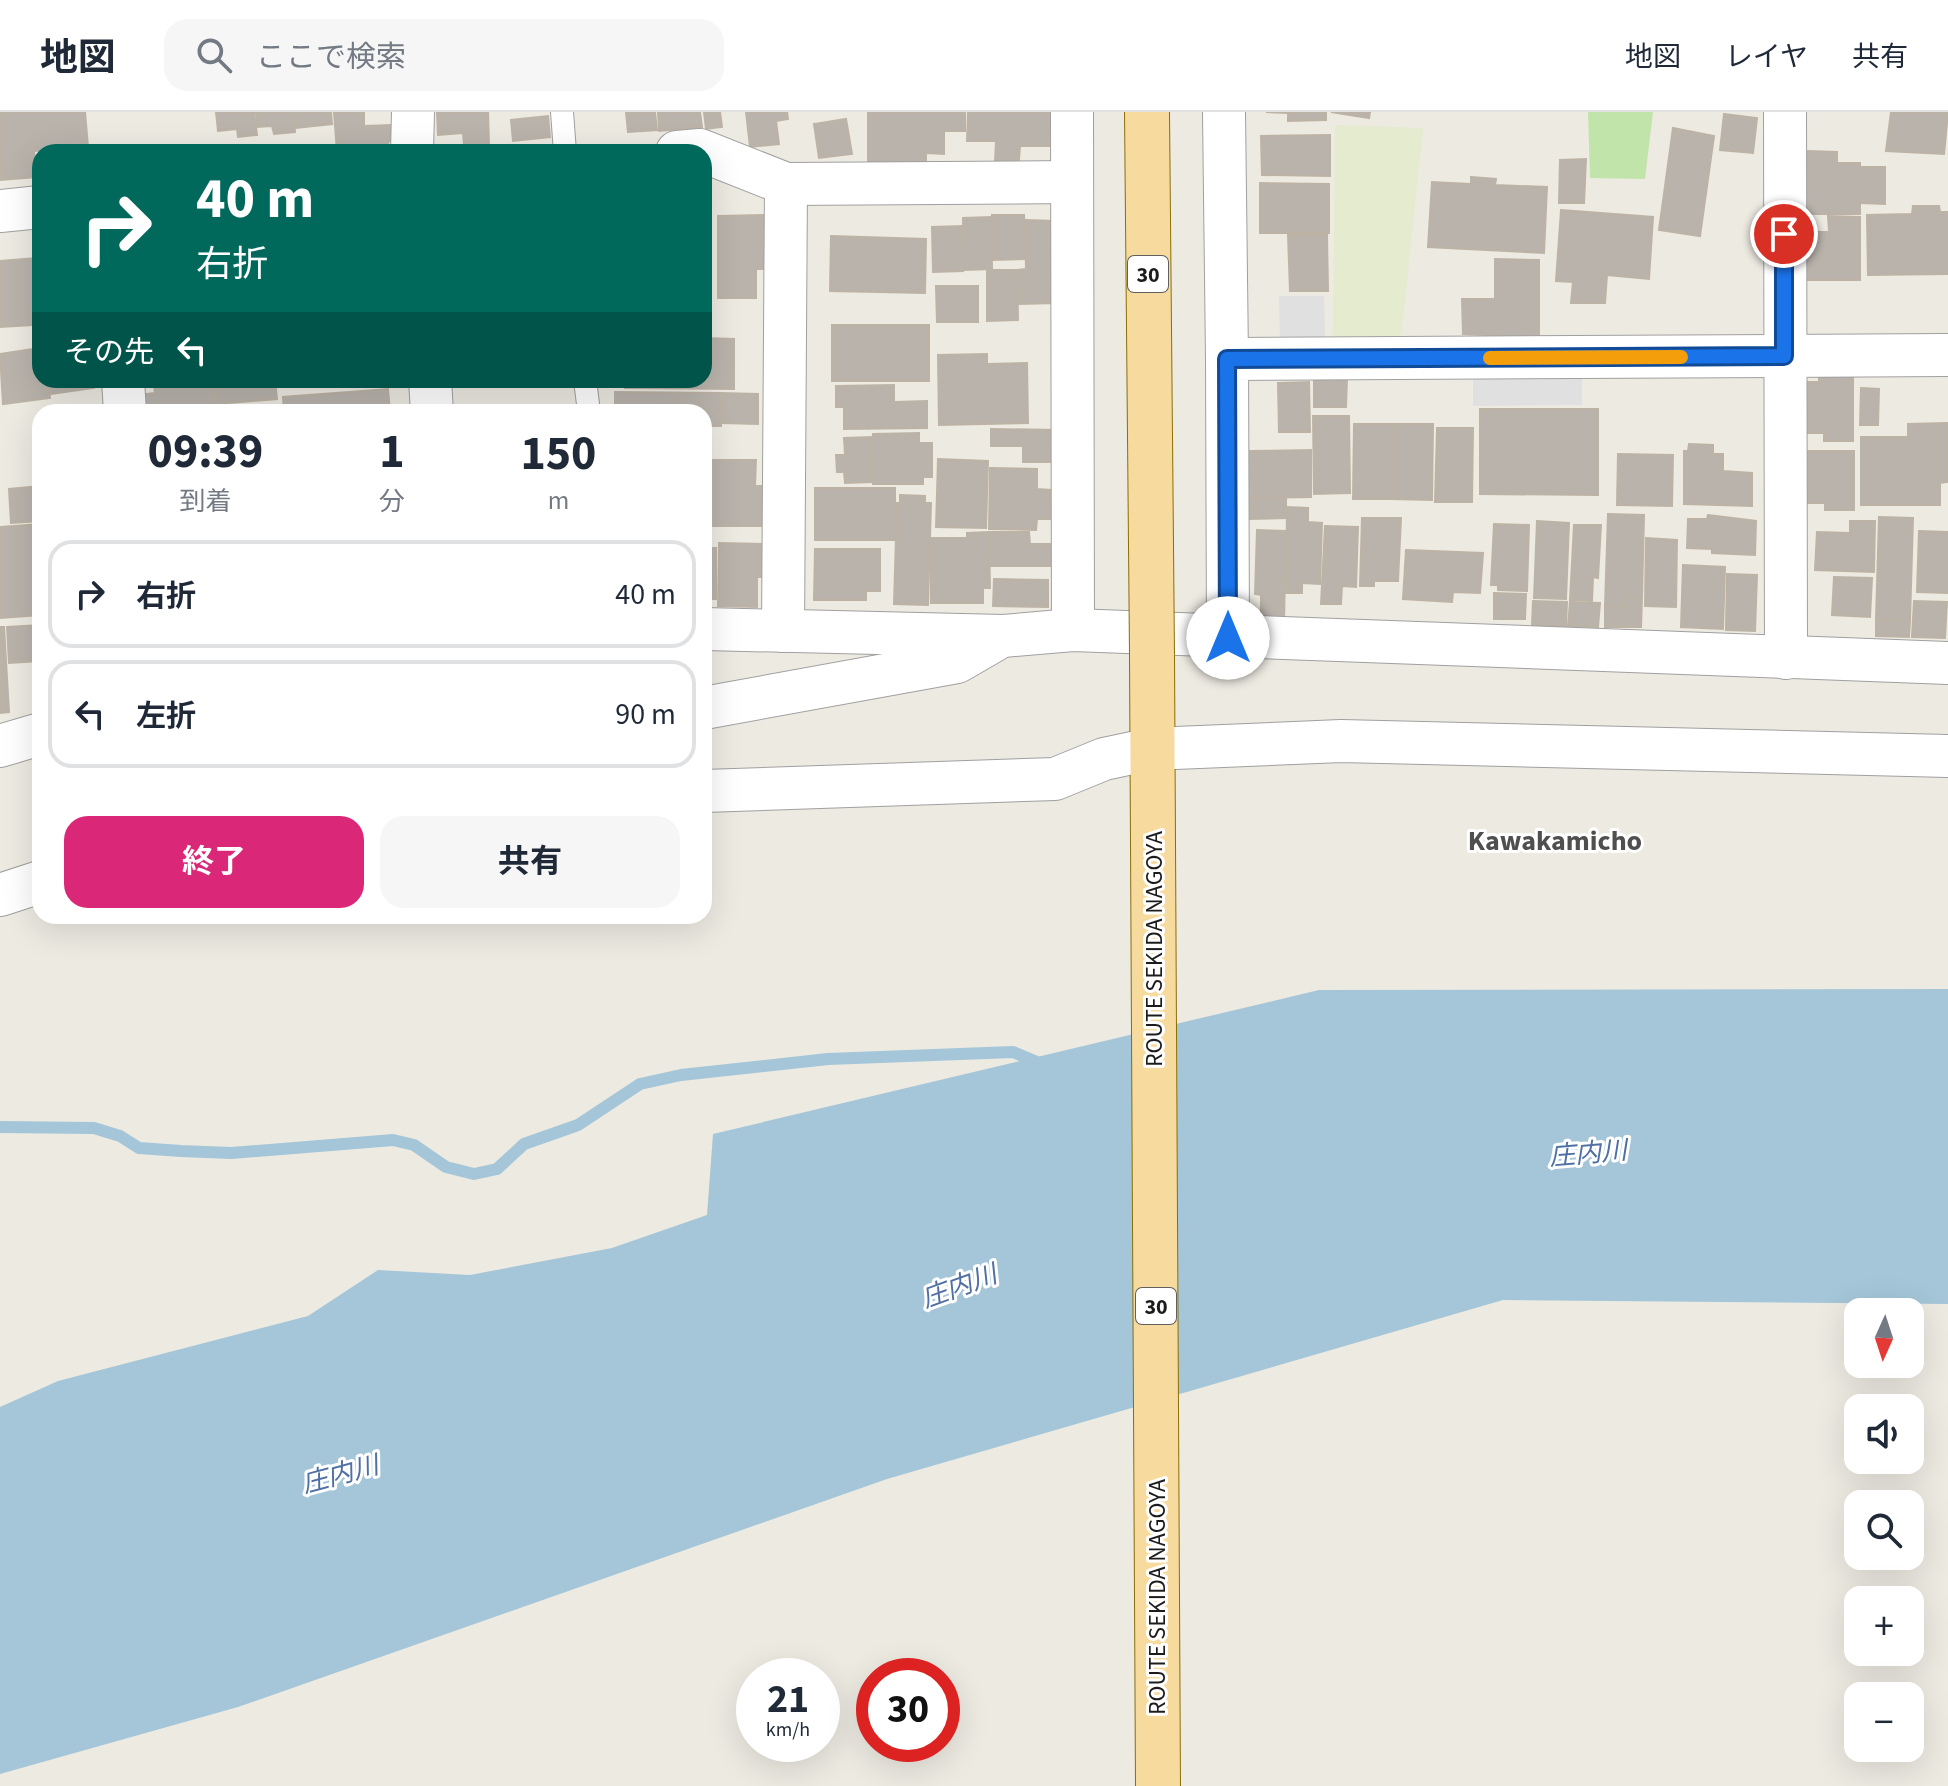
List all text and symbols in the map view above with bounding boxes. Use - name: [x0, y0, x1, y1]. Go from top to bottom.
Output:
- search box: [164, 19, 724, 91]
- text: 地図: [40, 31, 116, 85]
- icon: search: [192, 33, 236, 77]
- text: ここで検索: [256, 36, 406, 79]
- text: 地図: [1625, 37, 1681, 77]
- text: レイヤ: [1725, 37, 1808, 77]
- text: 共有: [1852, 37, 1908, 77]
- text: 40 m: [196, 160, 314, 239]
- icon: right: [64, 176, 168, 280]
- pin: [1750, 200, 1818, 268]
- icon: arrive: [1762, 212, 1806, 256]
- text: 右折: [196, 239, 268, 290]
- road number: 30: [1128, 256, 1168, 292]
- icon: left: [170, 328, 214, 372]
- text: その先: [64, 331, 154, 374]
- text: 09:39: [148, 418, 263, 486]
- text: 1: [379, 418, 405, 486]
- text: 150: [520, 420, 596, 488]
- text: m: [548, 482, 569, 519]
- text: 到着: [179, 483, 231, 520]
- text: 分: [379, 483, 405, 520]
- icon: right: [68, 572, 112, 616]
- text: 40 m: [615, 573, 676, 616]
- text: 右折: [136, 575, 196, 618]
- position arrow: [1186, 596, 1270, 680]
- icon: left: [68, 692, 112, 736]
- text: 90 m: [615, 693, 676, 736]
- text: 左折: [136, 695, 196, 738]
- button: 終了: [64, 816, 364, 908]
- button: 共有: [380, 816, 680, 908]
- district label: Kawakamicho: [1468, 821, 1642, 861]
- street label: ROUTE SEKIDA NAGOYA: [1137, 831, 1172, 1067]
- water label: 庄内川: [1548, 1131, 1631, 1175]
- water label: 庄内川: [916, 1255, 1005, 1317]
- road number: 30: [1136, 1288, 1176, 1324]
- north arrow: [1844, 1298, 1924, 1378]
- map controls: [1844, 1298, 1924, 1762]
- button: sound: [1844, 1394, 1924, 1474]
- water label: 庄内川: [298, 1446, 385, 1502]
- street label: ROUTE SEKIDA NAGOYA: [1140, 1479, 1175, 1715]
- button: search: [1844, 1490, 1924, 1570]
- button: +: [1844, 1586, 1924, 1666]
- speed limit sign: 30: [856, 1658, 960, 1762]
- text: 21: [767, 1671, 809, 1728]
- button: −: [1844, 1682, 1924, 1762]
- text: km/h: [766, 1716, 810, 1744]

